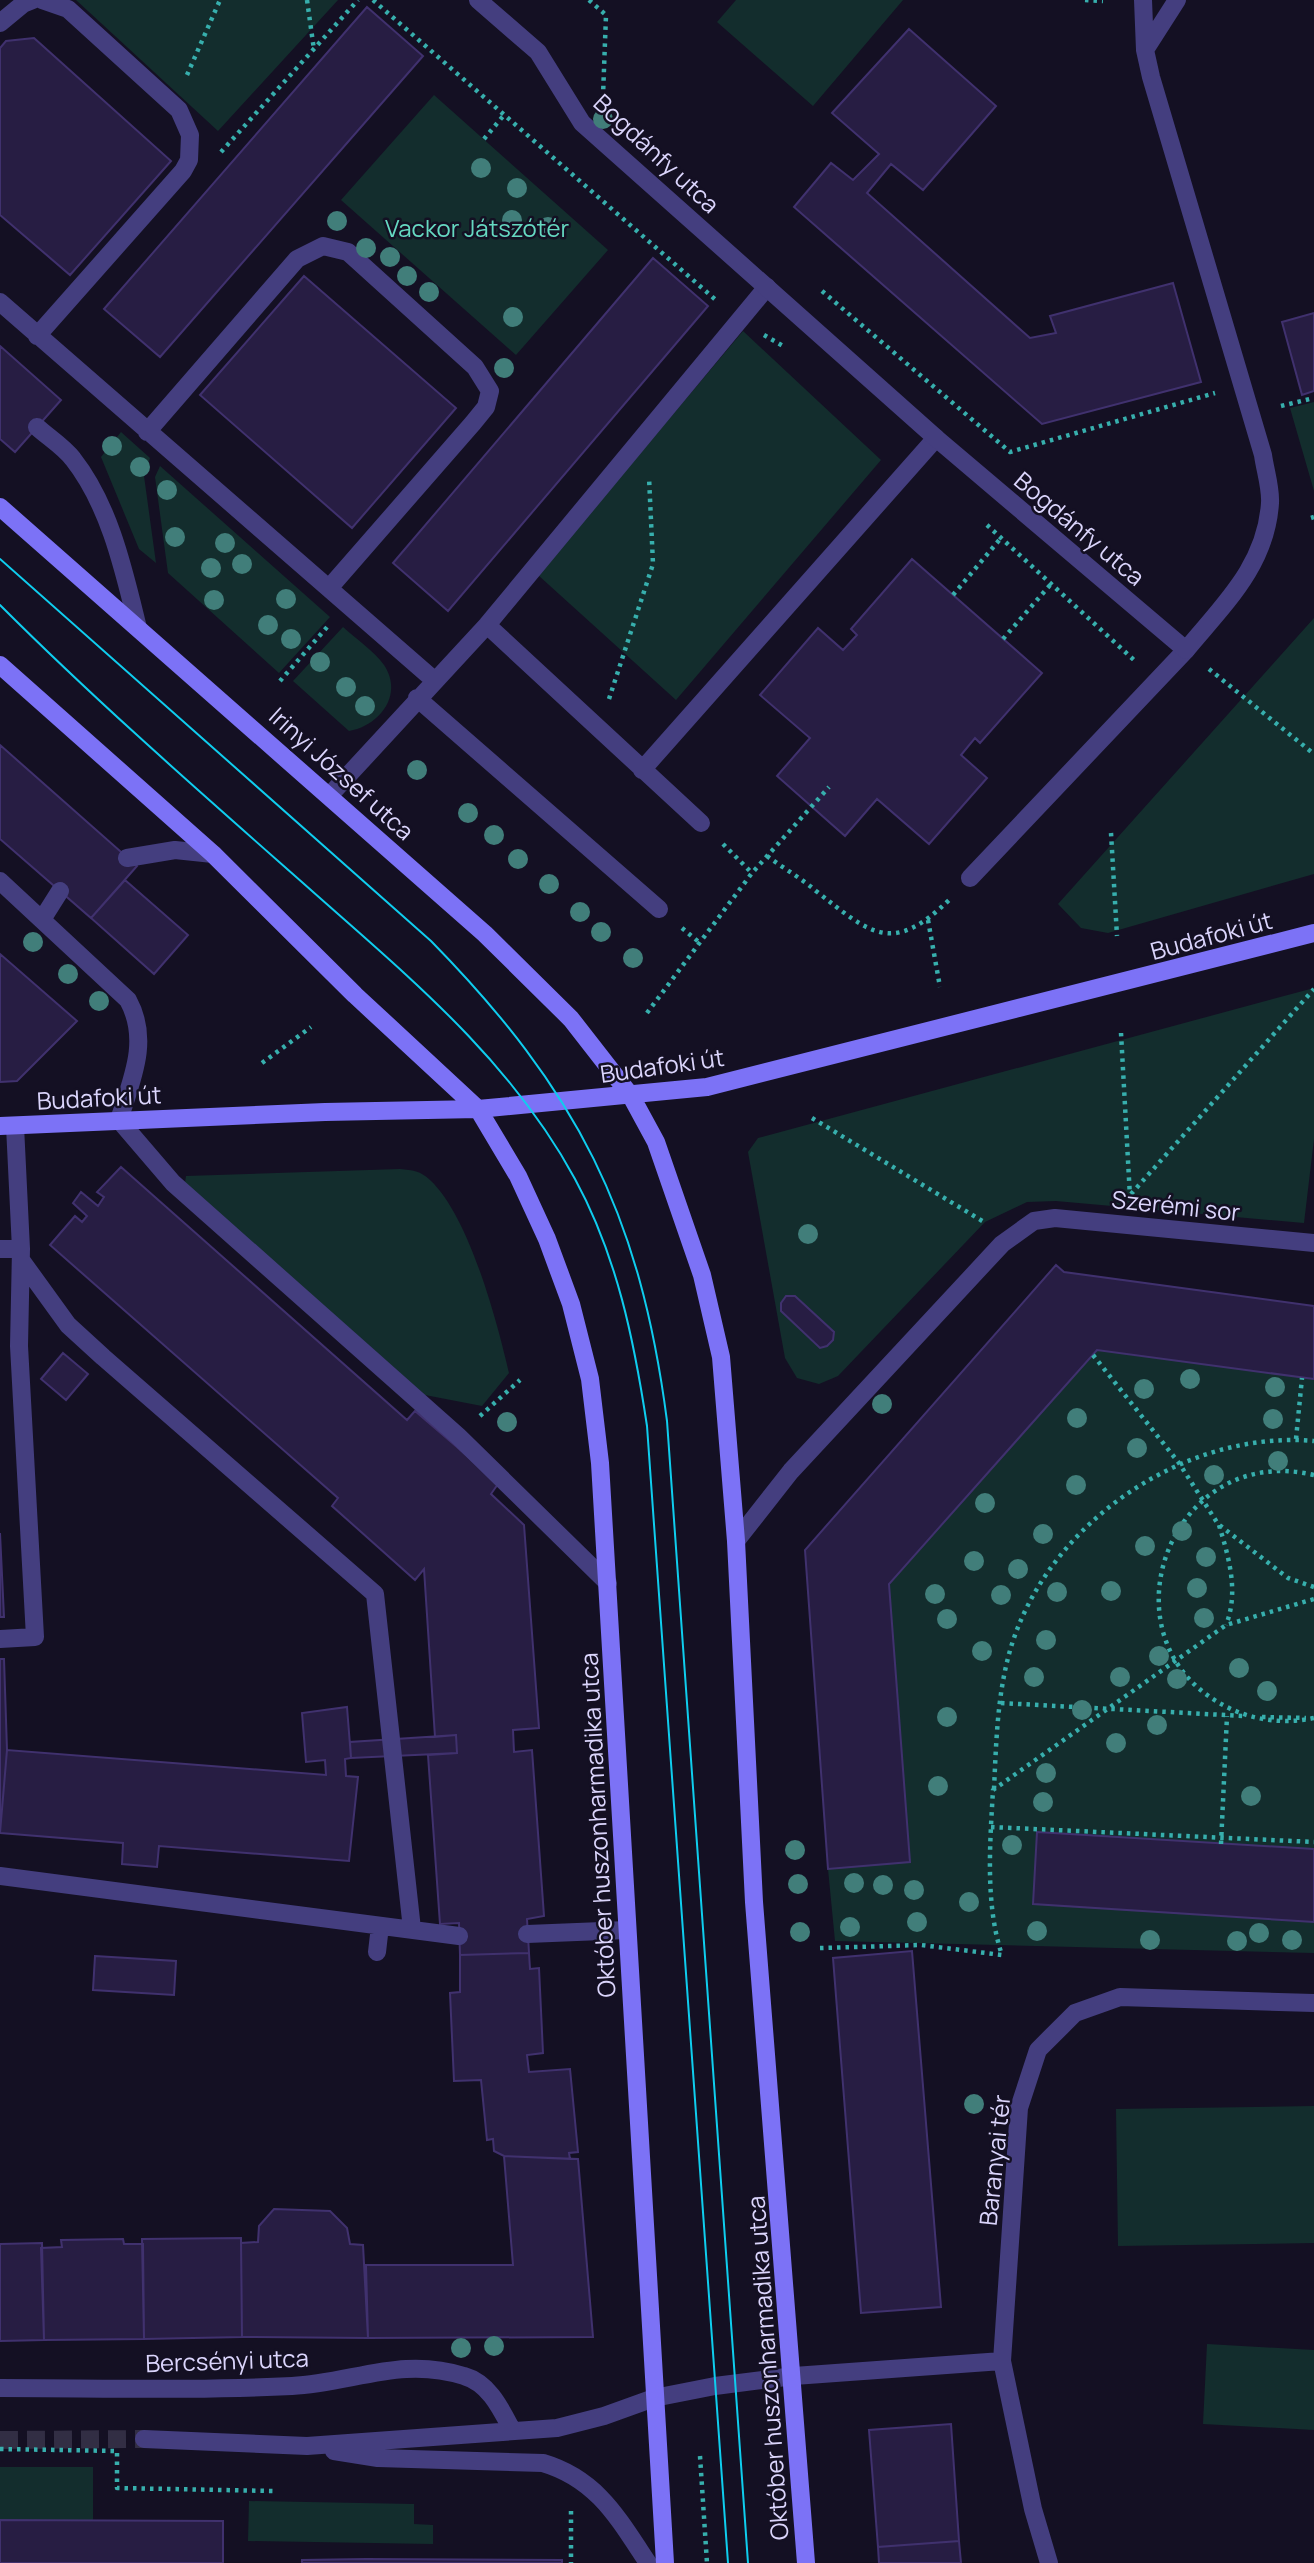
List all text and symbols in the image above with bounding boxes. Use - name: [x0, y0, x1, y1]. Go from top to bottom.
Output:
- street label: Bogdánfy utca: [587, 86, 727, 220]
- park label: Vackor Játszótér: [385, 211, 569, 244]
- street label: Bogdánfy utca: [1008, 464, 1152, 592]
- street label: Irinyi József utca: [263, 699, 421, 847]
- street label: Budafoki út: [1146, 903, 1276, 967]
- street label: Budafoki út: [598, 1040, 726, 1090]
- street label: Budafoki út: [36, 1077, 162, 1117]
- street label: Szerémi sor: [1110, 1182, 1242, 1228]
- street label: Október huszonharmadika utca: [571, 1652, 623, 1998]
- street label: Baranyai tér: [971, 2093, 1017, 2227]
- street label: Október huszonharmadika utca: [738, 2195, 796, 2541]
- street label: Bercsényi utca: [145, 2341, 309, 2379]

